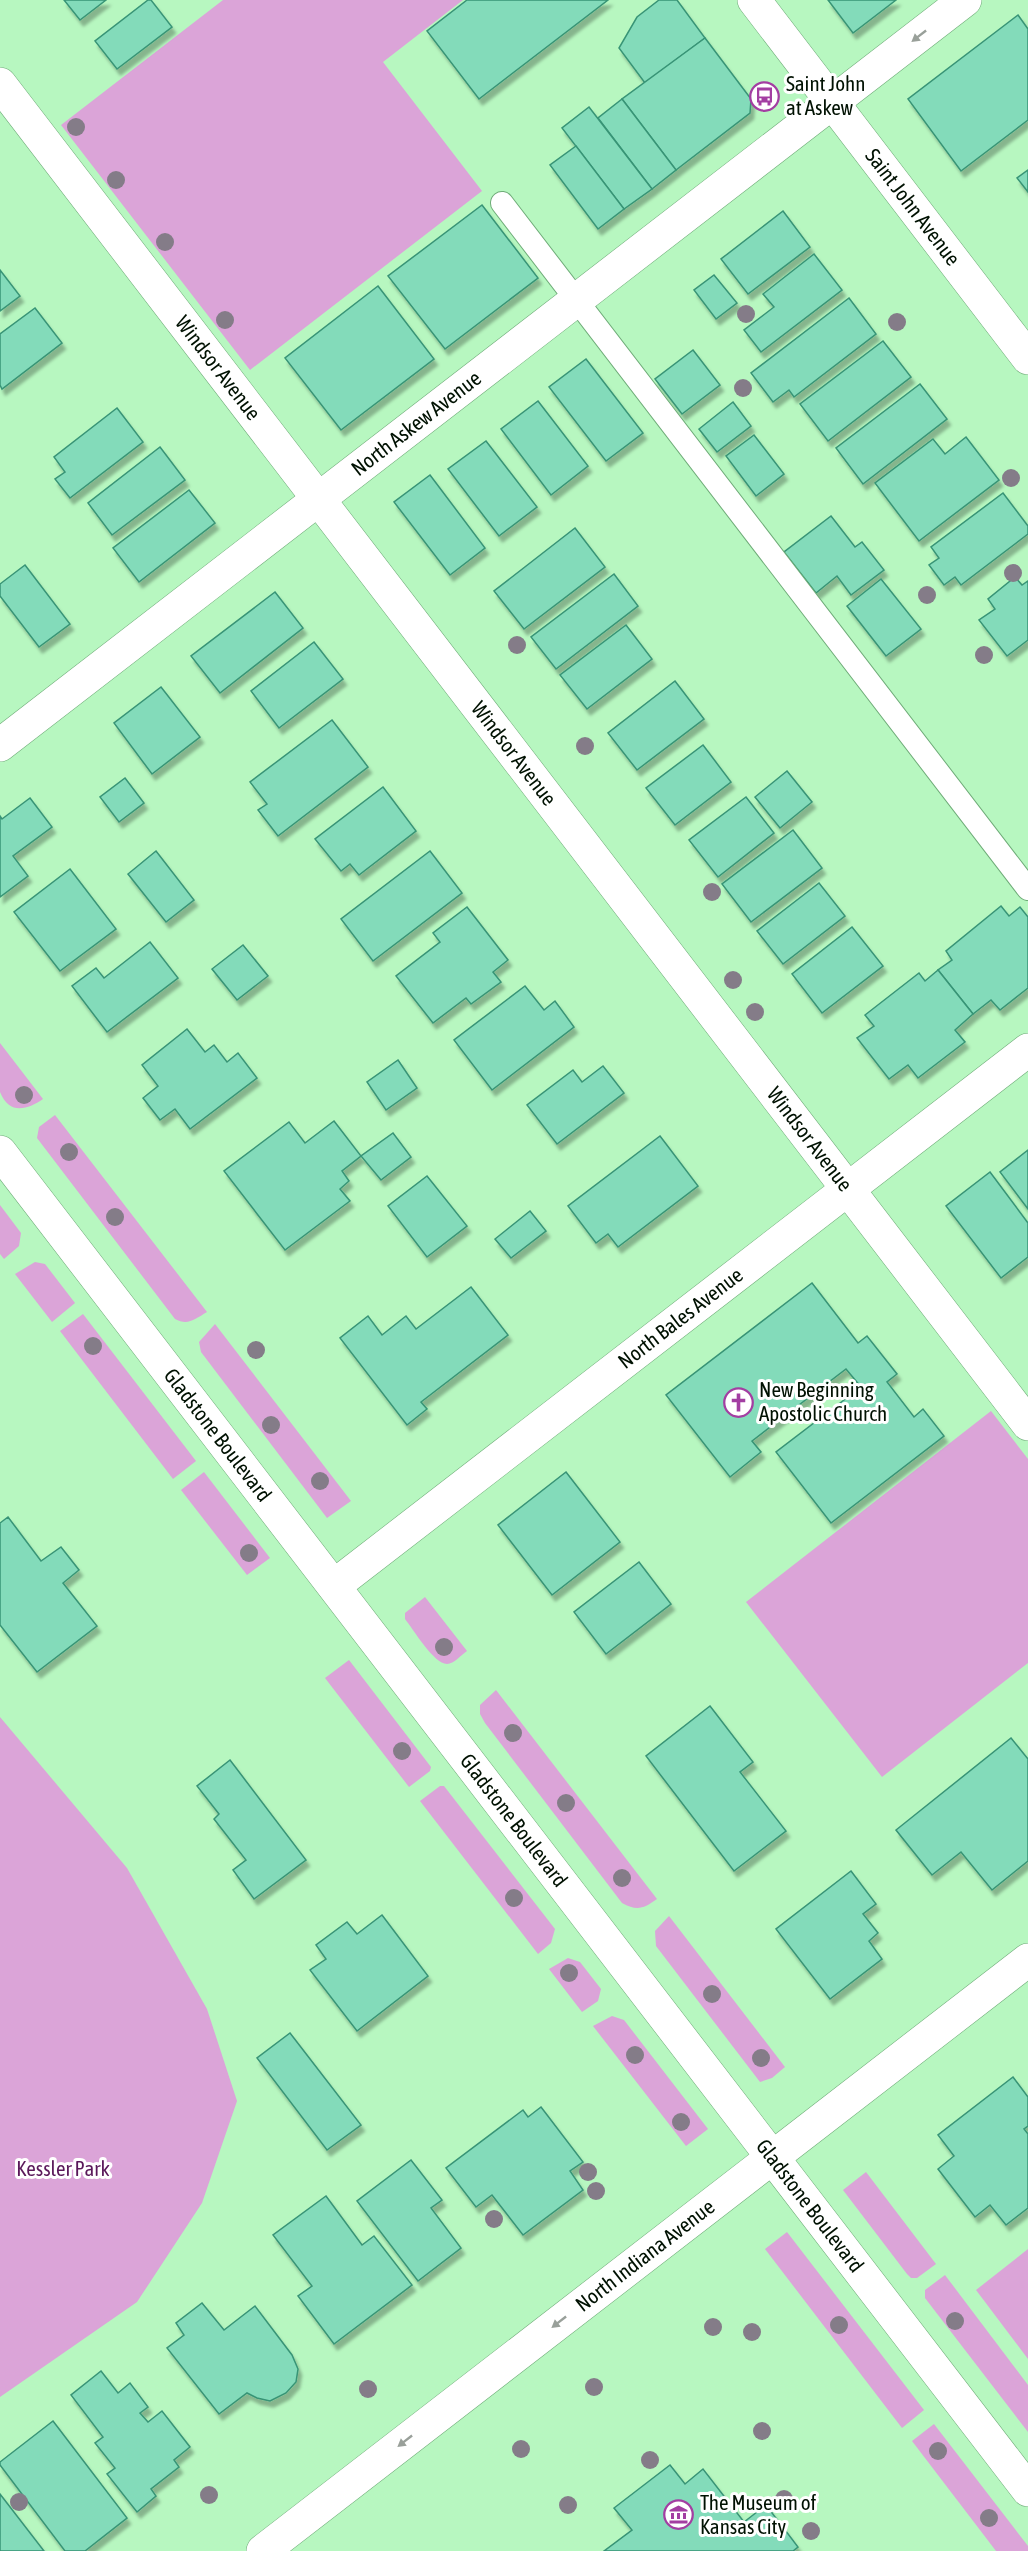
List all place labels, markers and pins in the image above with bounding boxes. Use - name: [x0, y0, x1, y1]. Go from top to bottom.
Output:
- place label: Saint John at Askew: [786, 71, 866, 119]
- bus stop icon: Saint John at Askew: [749, 80, 781, 112]
- place label: New Beginning Apostolic Church: [759, 1377, 887, 1425]
- church icon: New Beginning Apostolic Church: [722, 1386, 754, 1418]
- place label: The Museum of Kansas City: [700, 2490, 817, 2538]
- museum icon: The Museum of Kansas City: [663, 2499, 695, 2531]

